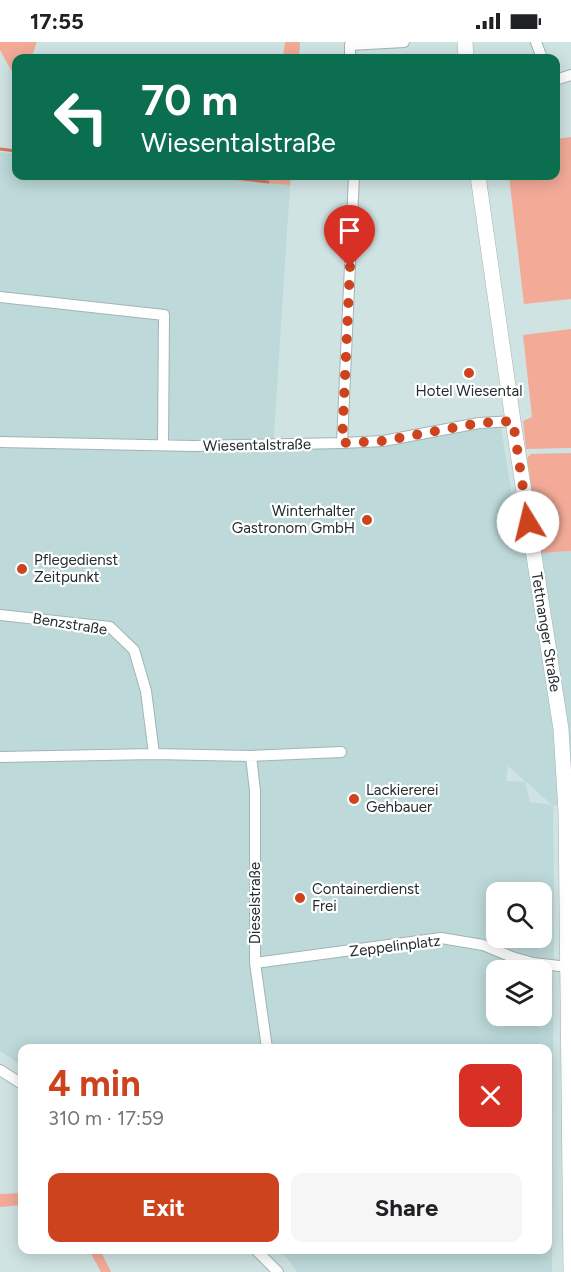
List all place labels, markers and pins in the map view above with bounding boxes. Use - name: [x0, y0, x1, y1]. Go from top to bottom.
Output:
- pin: [324, 205, 375, 267]
- marker: Hotel Wiesental: [462, 366, 476, 380]
- place label: Hotel Wiesental: [416, 382, 523, 400]
- place label: Winterhalter Gastronom GmbH: [232, 502, 355, 537]
- marker: Winterhalter Gastronom GmbH: [360, 513, 374, 527]
- place label: Pflegedienst Zeitpunkt: [34, 551, 119, 586]
- marker: Pflegedienst Zeitpunkt: [15, 562, 29, 576]
- place label: Lackiererei Gehbauer: [366, 781, 439, 816]
- marker: Lackiererei Gehbauer: [347, 792, 361, 806]
- place label: Containerdienst Frei: [312, 880, 420, 915]
- marker: Containerdienst Frei: [293, 891, 307, 905]

